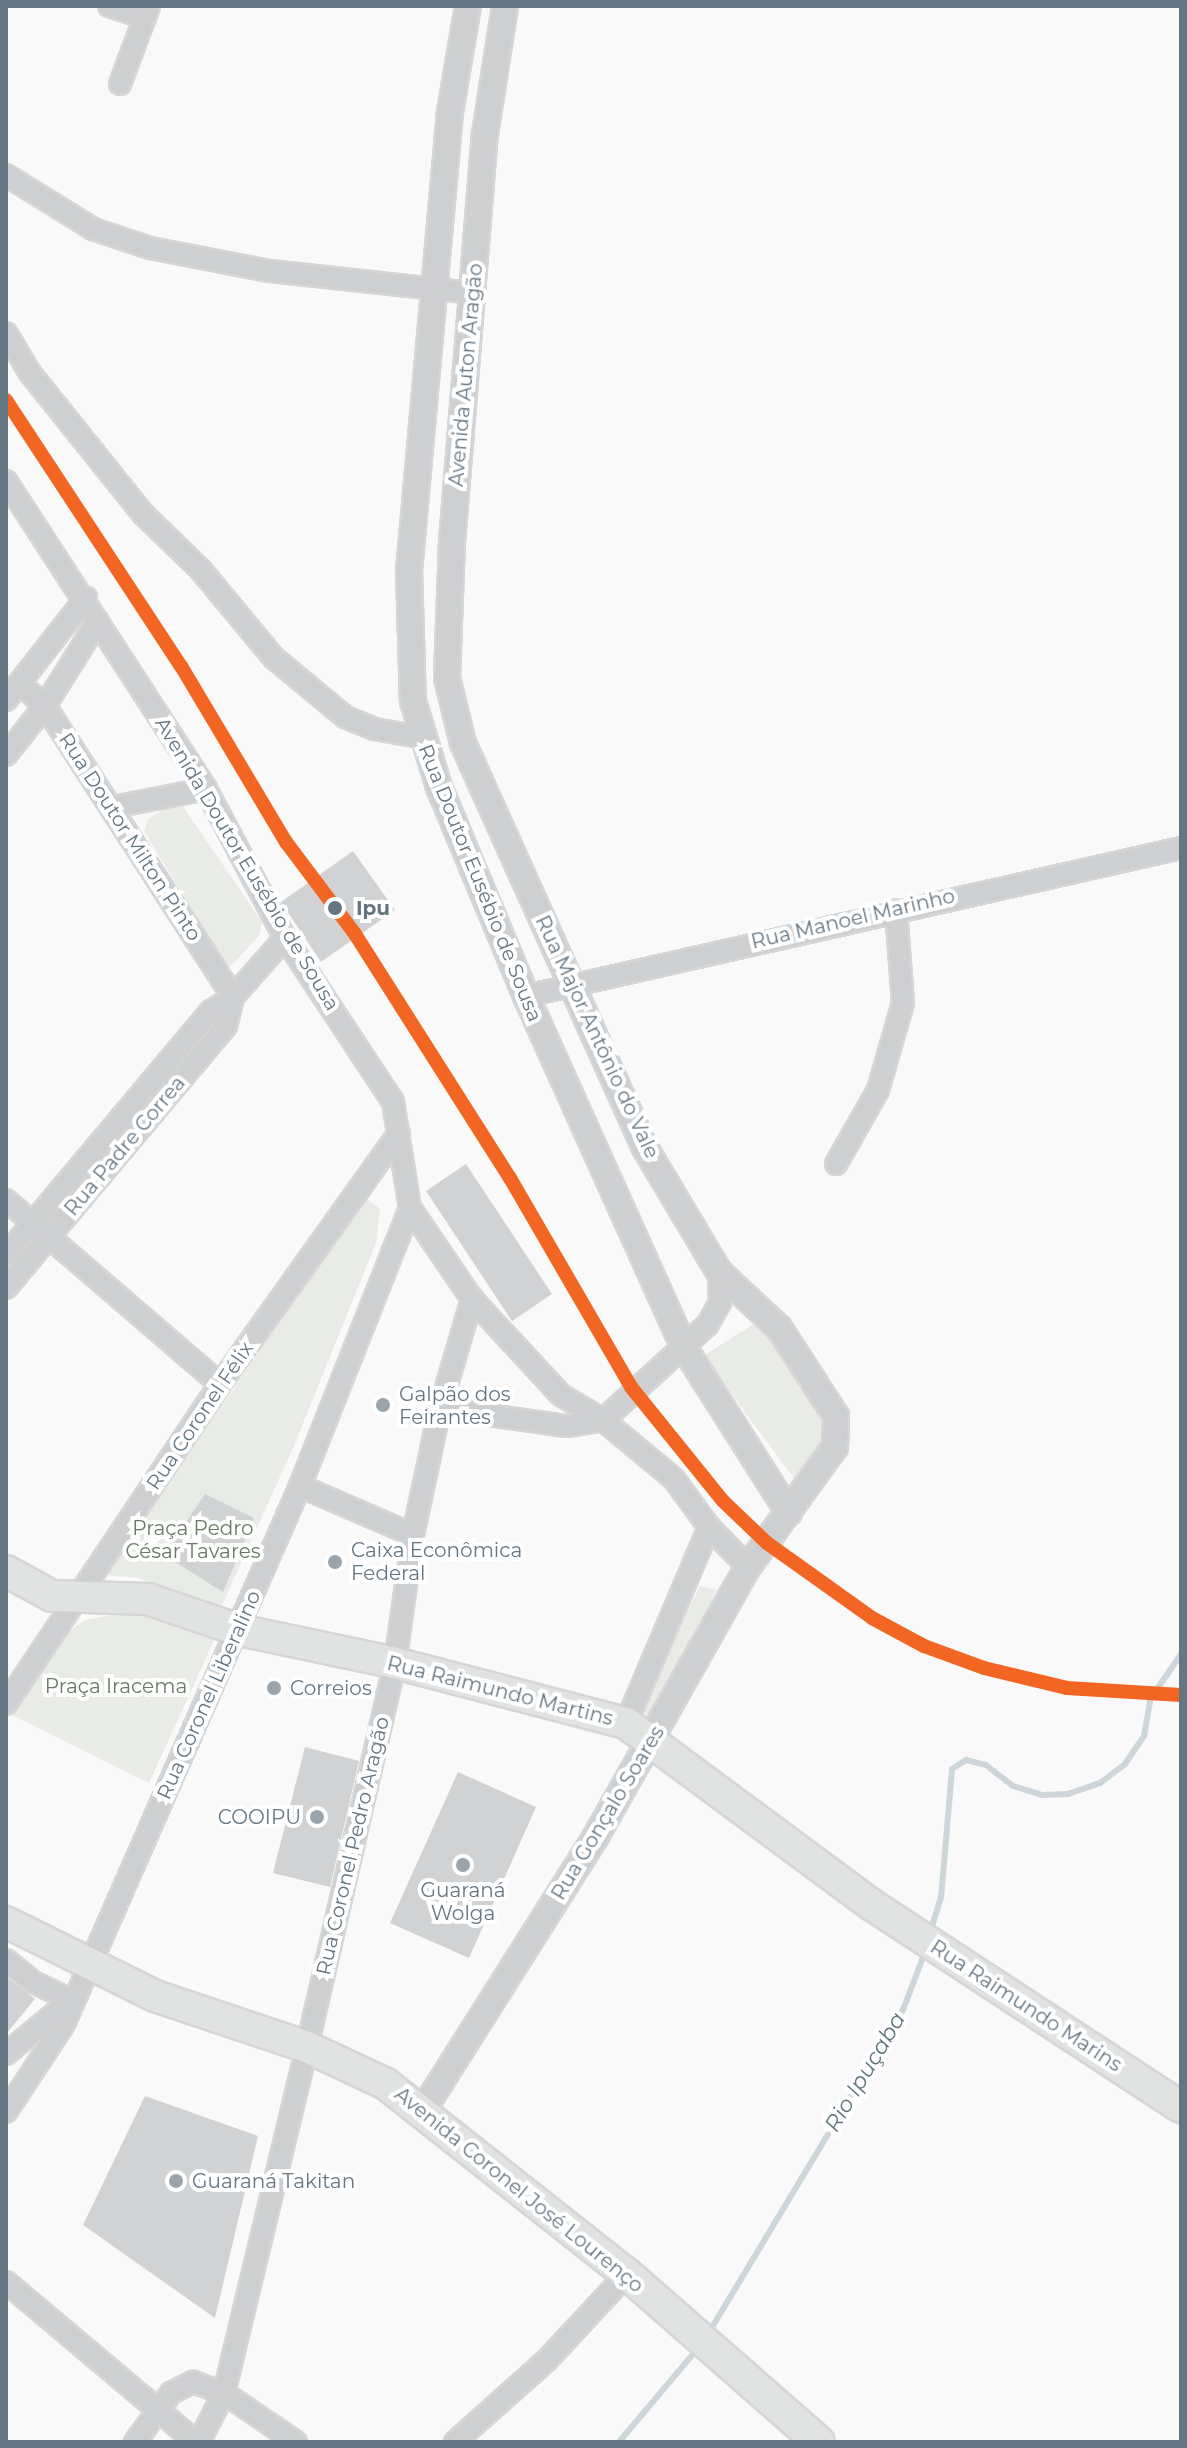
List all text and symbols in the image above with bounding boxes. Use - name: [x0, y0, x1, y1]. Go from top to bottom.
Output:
- street label: Avenida Auton Aragão: [444, 262, 488, 488]
- street label: Avenida Doutor Eusébio de Sousa: [150, 713, 344, 1015]
- street label: Rua Doutor Milton Pinto: [54, 728, 206, 946]
- street label: Rua Doutor Eusébio de Sousa: [413, 741, 547, 1025]
- street label: Rua Manoel Marinho: [749, 884, 957, 954]
- marker: Ipu: [321, 894, 349, 922]
- place label: Ipu: [356, 896, 390, 920]
- street label: Rua Major Antônio do Vale: [530, 912, 664, 1162]
- street label: Rua Padre Correa: [60, 1071, 190, 1221]
- street label: Rua Coronel Félix: [142, 1337, 258, 1495]
- place label: Galpão dos Feirantes: [399, 1382, 511, 1429]
- marker: Galpão dos Feirantes: [374, 1396, 392, 1414]
- park label: Praça Pedro César Tavares: [126, 1517, 260, 1564]
- place label: Caixa Econômica Federal: [351, 1538, 522, 1585]
- marker: Caixa Econômica Federal: [326, 1553, 344, 1571]
- street label: Rua Coronel Liberalino: [152, 1587, 266, 1803]
- street label: Rua Raimundo Martins: [385, 1651, 615, 1731]
- park label: Praça Iracema: [45, 1674, 187, 1698]
- place label: Correios: [290, 1676, 372, 1700]
- marker: Correios: [265, 1679, 283, 1697]
- street label: Rua Coronel Pedro Aragão: [312, 1714, 394, 1978]
- street label: Rua Gonçalo Soares: [547, 1722, 669, 1904]
- place label: COOIPU: [218, 1805, 301, 1829]
- marker: COOIPU: [308, 1808, 326, 1826]
- marker: Guaraná Wolga: [454, 1856, 472, 1874]
- place label: Guaraná Wolga: [420, 1878, 506, 1925]
- street label: Rua Raimundo Marins: [926, 1935, 1126, 2077]
- water label: Rio Ipuçaba: [819, 2007, 911, 2137]
- street label: Avenida Coronel José Lourenço: [390, 2082, 648, 2298]
- place label: Guaraná Takitan: [192, 2169, 355, 2193]
- marker: Guaraná Takitan: [167, 2172, 185, 2190]

